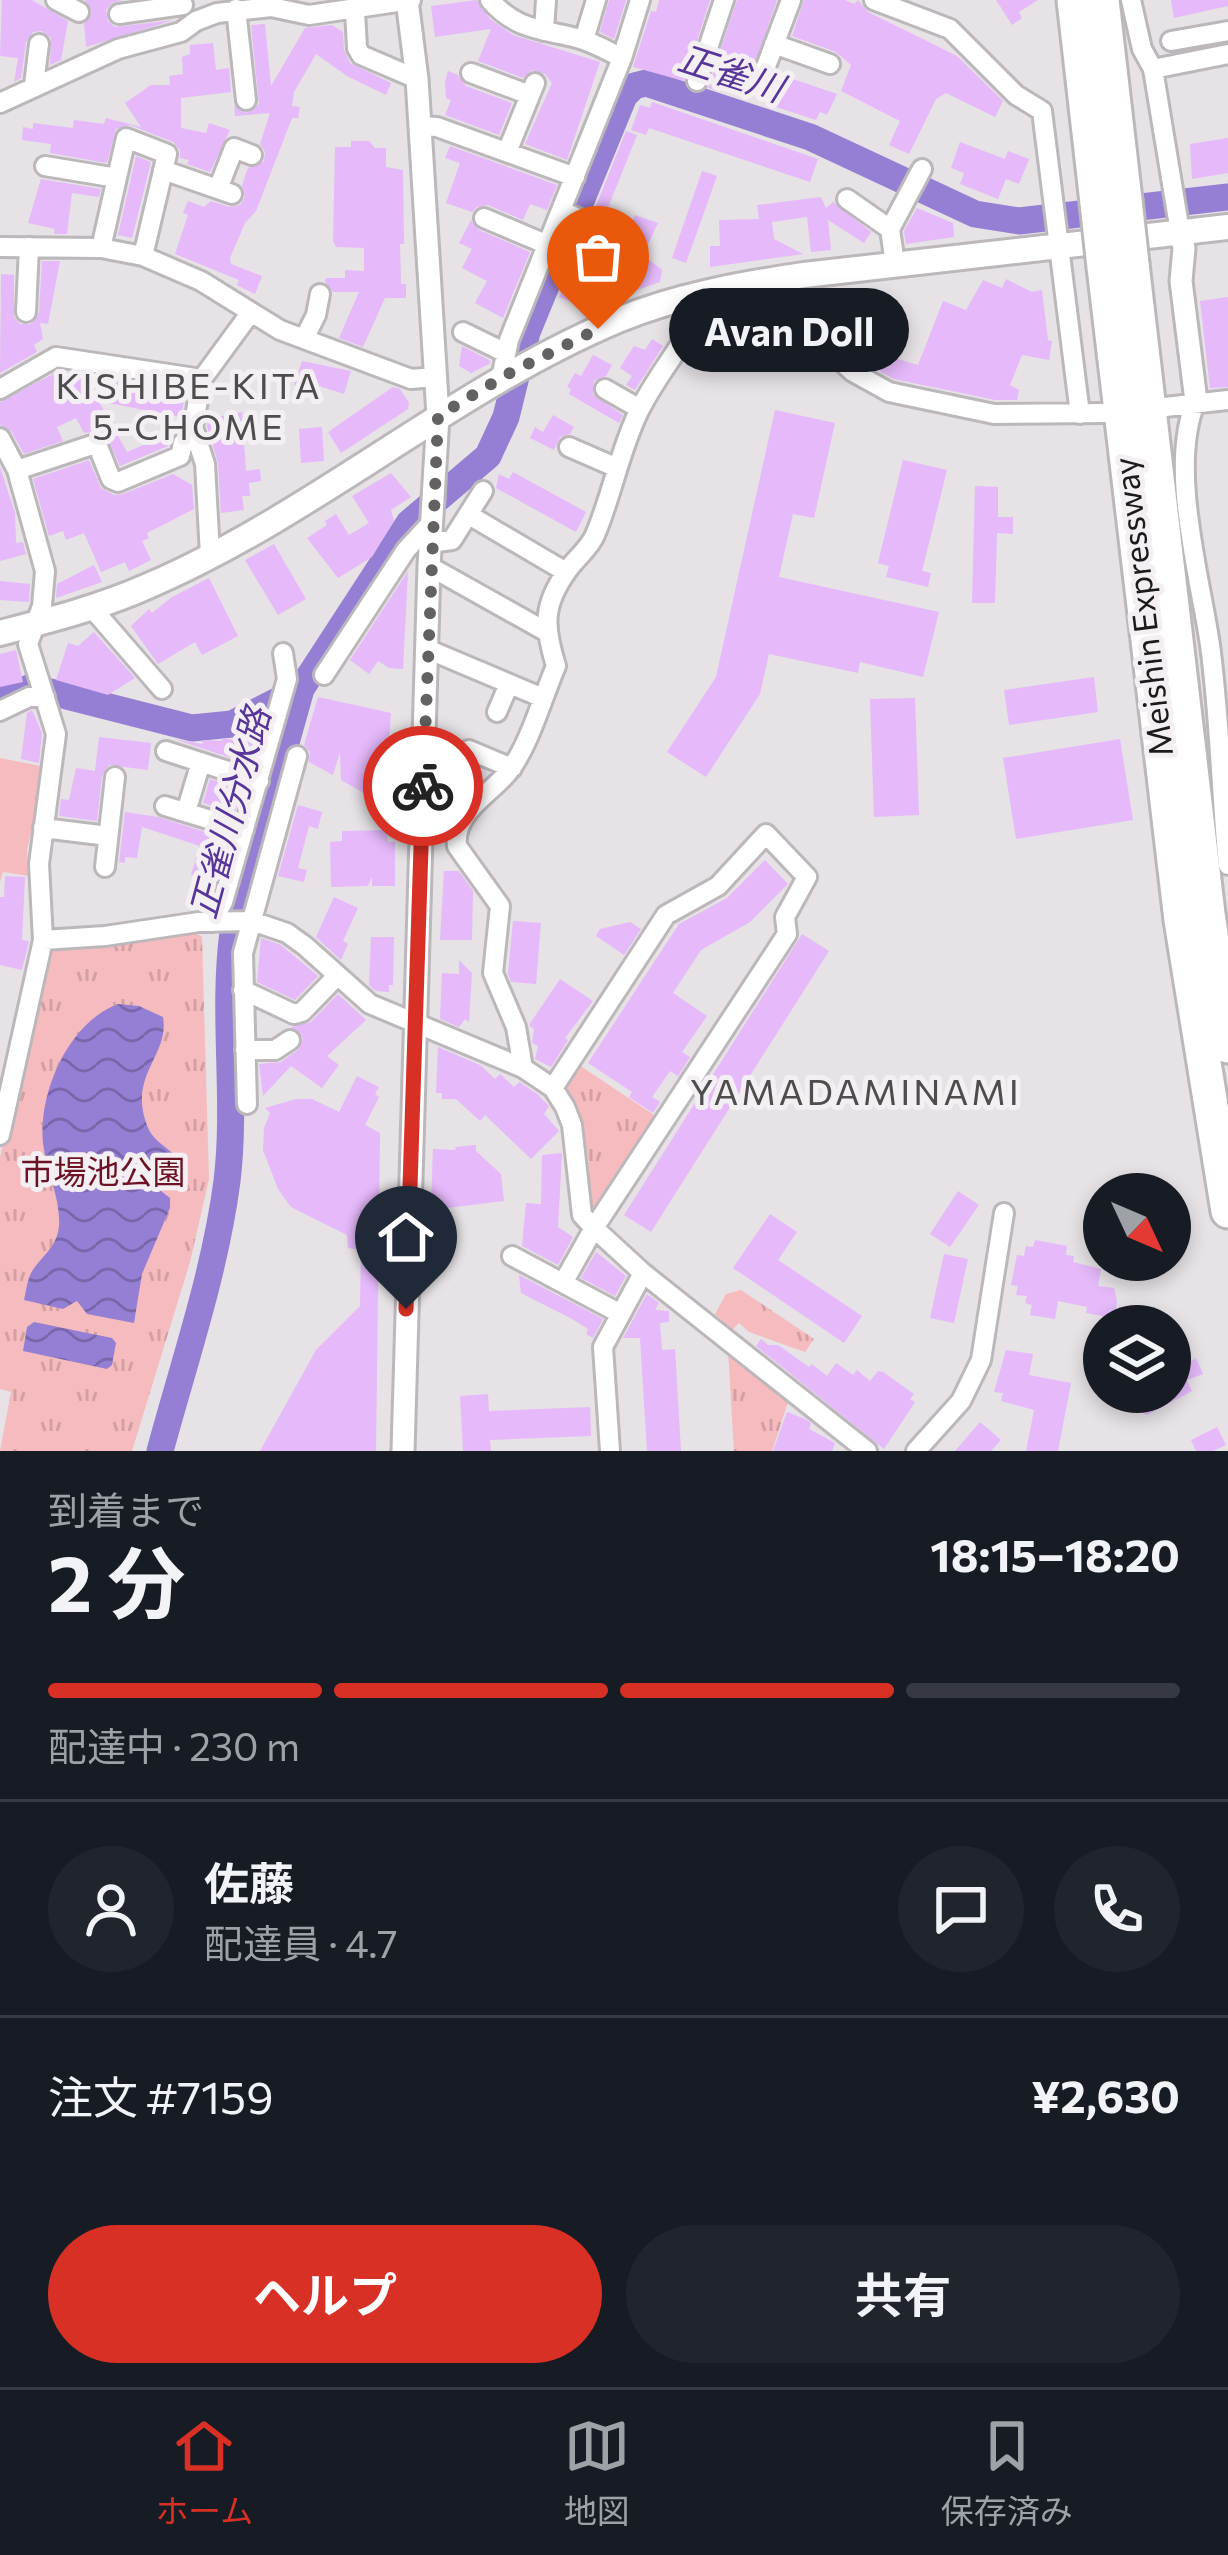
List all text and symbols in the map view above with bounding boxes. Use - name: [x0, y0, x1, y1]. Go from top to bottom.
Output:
- water label: 正雀川: [673, 33, 794, 110]
- pin: [547, 206, 649, 329]
- icon: bag: [565, 224, 631, 290]
- callout: Avan Doll: [670, 287, 910, 371]
- text: Avan Doll: [704, 306, 874, 354]
- district label: KISHIBE-KITA 5-CHOME: [55, 362, 323, 447]
- street label: Meishin Expressway: [1103, 455, 1180, 759]
- water label: 正雀川分水路: [179, 700, 278, 923]
- courier: [363, 726, 483, 846]
- icon: bike: [390, 753, 456, 819]
- district label: YAMADAMINAMI: [690, 1068, 1022, 1112]
- park label: 市場池公園: [21, 1150, 186, 1191]
- north arrow: [1083, 1173, 1191, 1281]
- map controls: [1083, 1173, 1191, 1413]
- pin: [355, 1186, 457, 1309]
- icon: home: [373, 1204, 439, 1270]
- button: layers: [1083, 1305, 1191, 1413]
- text: 到着まで: [48, 1485, 204, 1533]
- text: 18:15–18:20: [930, 1526, 1180, 1581]
- text: 2 分: [48, 1533, 185, 1628]
- text: 配達中 · 230 m: [48, 1721, 300, 1769]
- button: person: [48, 1846, 174, 1972]
- button: chat: [898, 1846, 1024, 1972]
- button: phone: [1054, 1846, 1180, 1972]
- text: 佐藤: [204, 1854, 294, 1909]
- text: 配達員 · 4.7: [204, 1918, 398, 1966]
- text: ¥2,630: [1031, 2067, 1180, 2122]
- text: 注文 #7159: [48, 2068, 274, 2123]
- button: ヘルプ: [48, 2225, 602, 2363]
- button: 共有: [626, 2225, 1180, 2363]
- tab: ホーム: [155, 2413, 253, 2533]
- tab: 地図: [564, 2413, 630, 2533]
- tab: 保存済み: [941, 2413, 1073, 2533]

